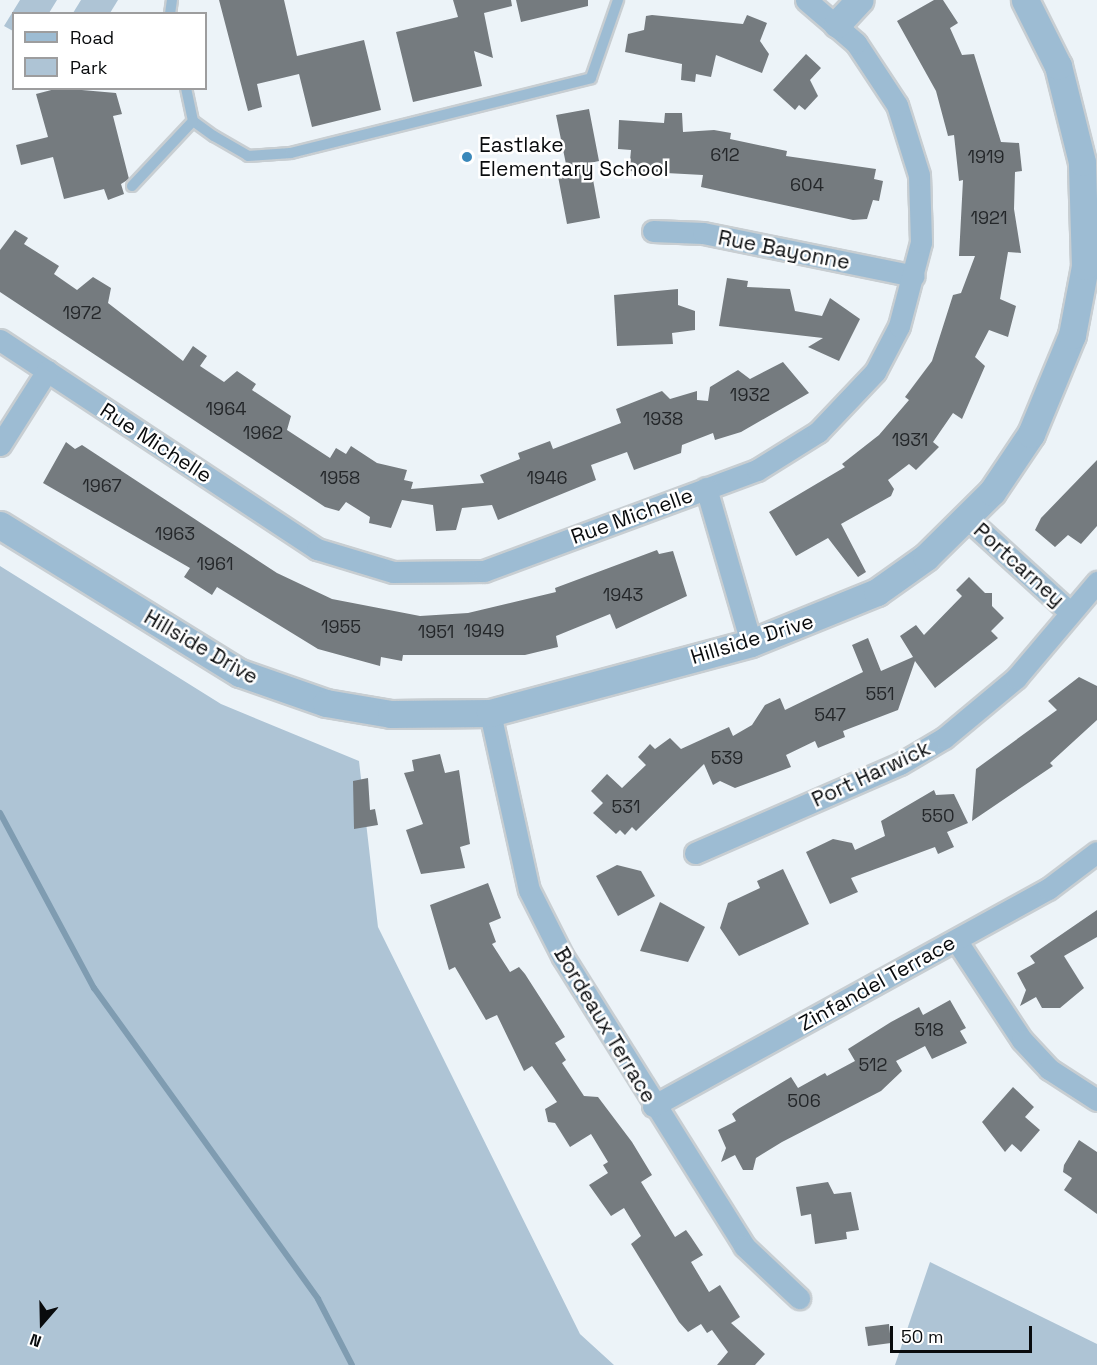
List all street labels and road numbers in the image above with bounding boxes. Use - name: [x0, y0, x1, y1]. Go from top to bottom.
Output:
- street label: Rue Bayonne: [716, 225, 852, 275]
- street label: Rue Michelle: [96, 398, 216, 488]
- street label: Rue Michelle: [568, 482, 696, 550]
- street label: Portcarney: [969, 518, 1069, 612]
- street label: Hillside Drive: [140, 604, 262, 690]
- street label: Hillside Drive: [688, 608, 816, 670]
- street label: Port Harwick: [808, 736, 934, 812]
- street label: Zinfandel Terrace: [794, 929, 960, 1037]
- street label: Bordeaux Terrace: [548, 942, 662, 1108]

